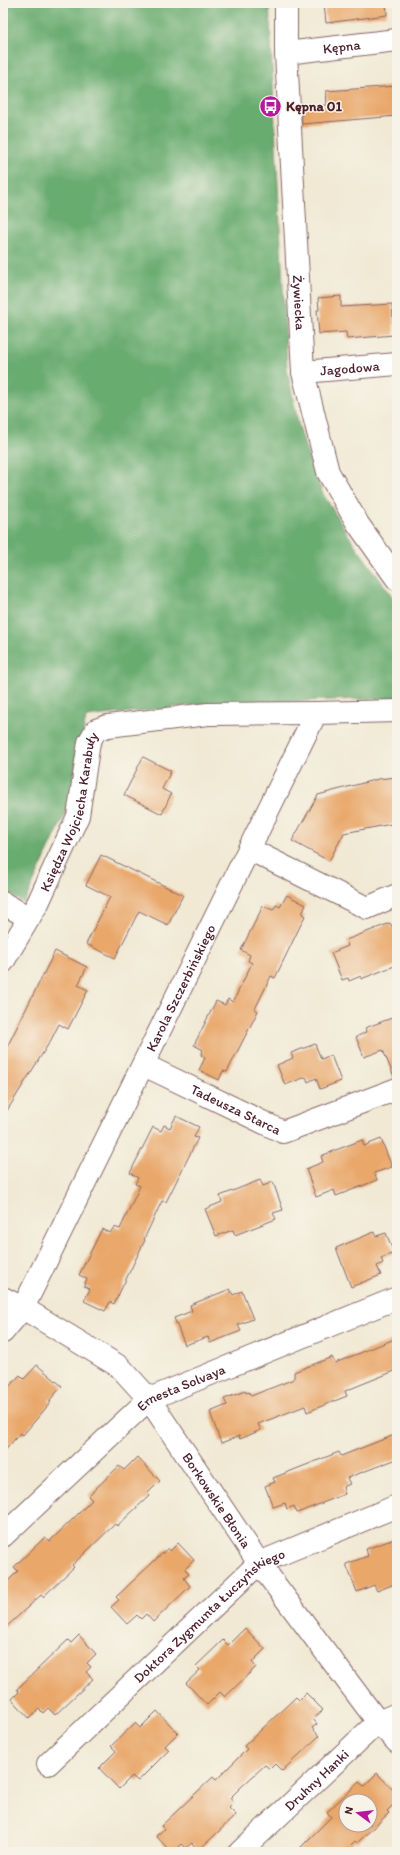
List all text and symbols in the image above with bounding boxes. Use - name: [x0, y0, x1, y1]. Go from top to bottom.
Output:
- street label: Kępna: [322, 36, 362, 57]
- bus stop icon: Kępna 01: [258, 93, 284, 119]
- place label: Kępna 01: [286, 98, 342, 115]
- street label: Żywiecka: [289, 275, 309, 332]
- street label: Jagodowa: [319, 357, 381, 379]
- street label: Księdza Wojciecha Karabuły: [36, 728, 102, 894]
- street label: Karola Szczerbińskiego: [142, 921, 219, 1054]
- street label: Tadeusza Starca: [188, 1080, 285, 1139]
- street label: Ernesta Solvaya: [133, 1360, 228, 1415]
- street label: Borkowskie Błonia: [179, 1449, 255, 1552]
- street label: Doktora Zygmunta Łuczyńskiego: [130, 1545, 287, 1686]
- street label: Druhny Hanki: [281, 1746, 352, 1814]
- north arrow: [338, 1793, 378, 1833]
- text: N: [342, 1805, 356, 1816]

